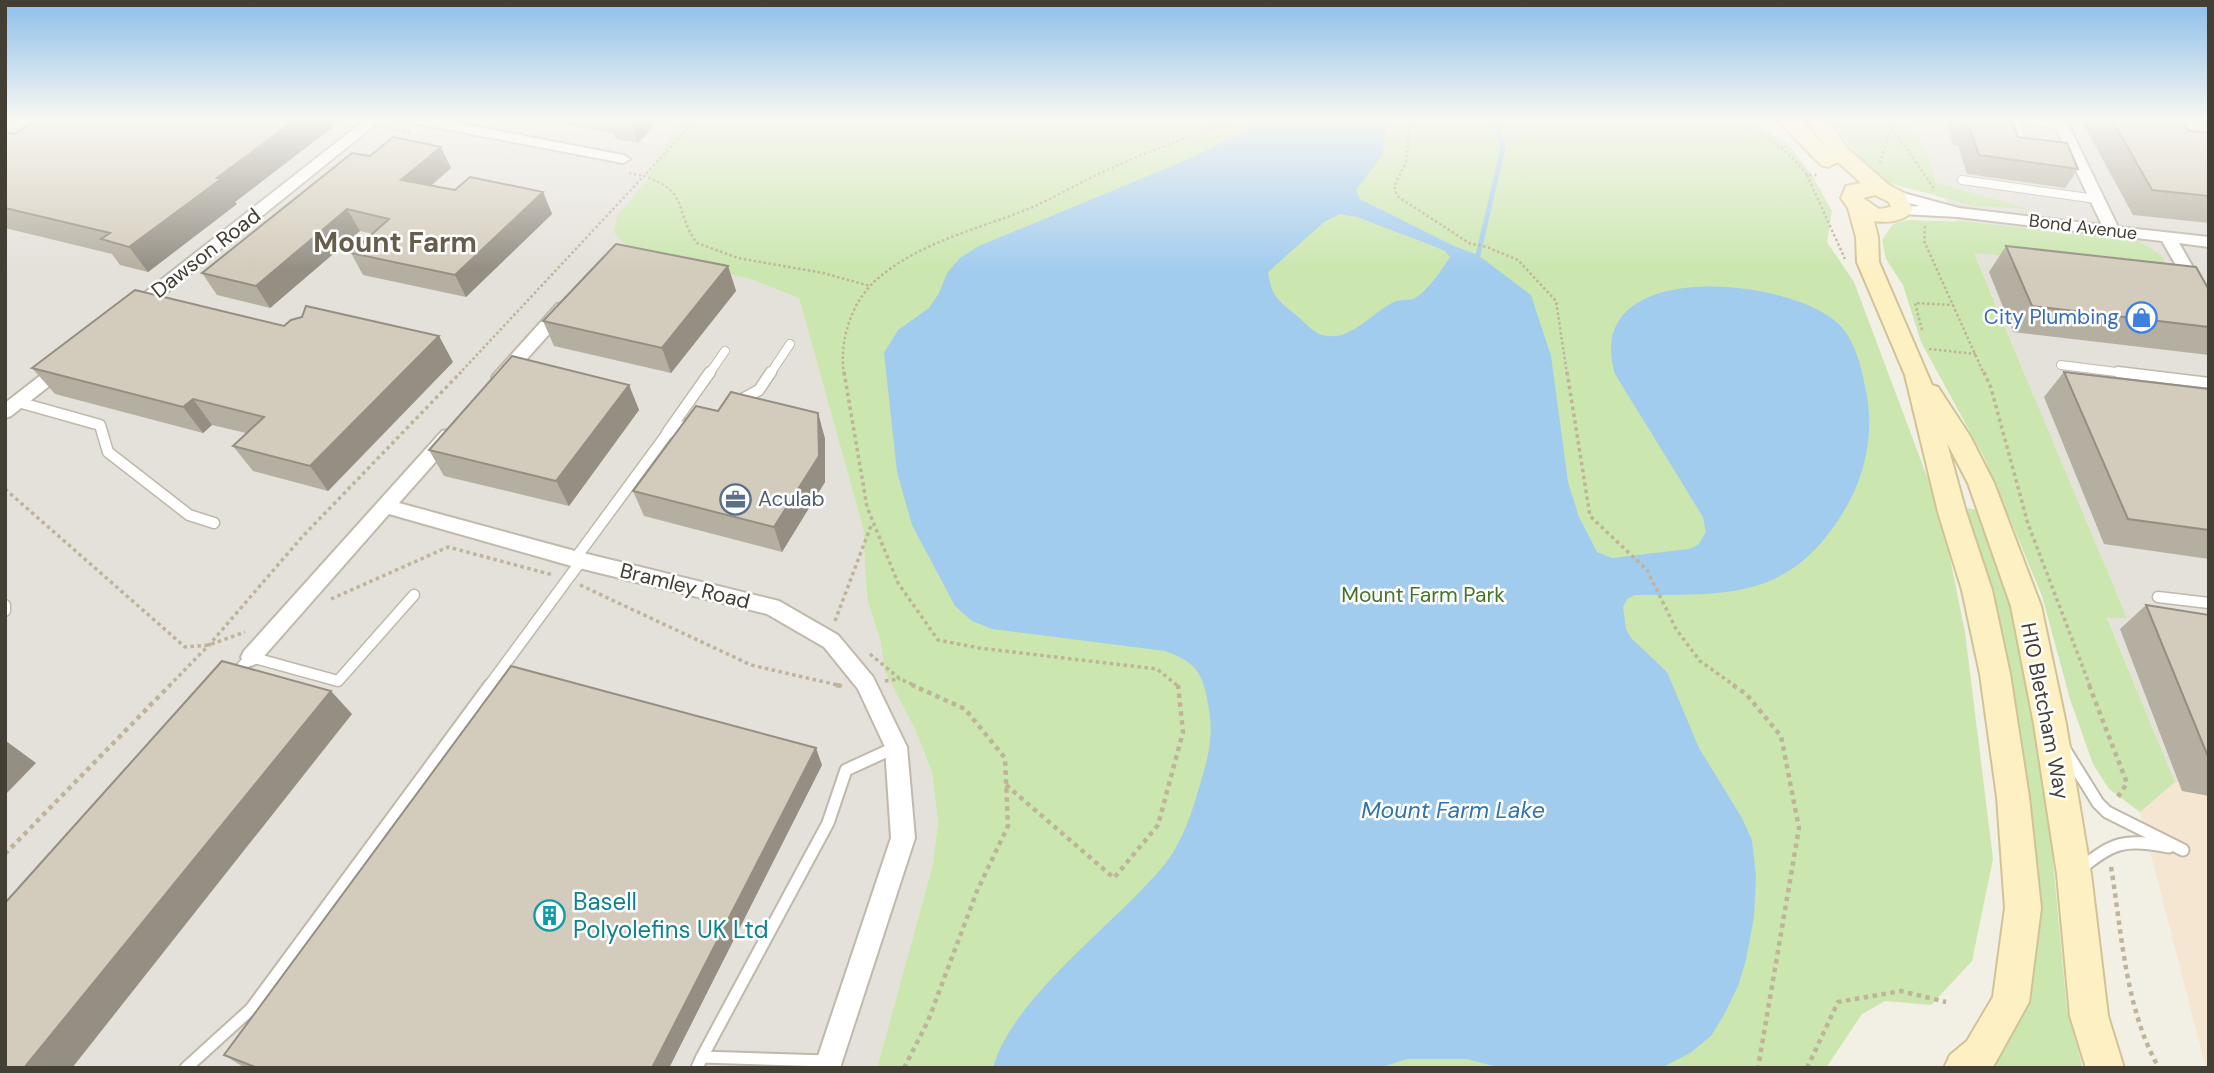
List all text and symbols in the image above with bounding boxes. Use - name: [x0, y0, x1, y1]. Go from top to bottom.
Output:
- street label: Dawson Road: [146, 202, 266, 304]
- street label: Bond Avenue: [2027, 208, 2139, 246]
- district label: Mount Farm: [313, 224, 477, 261]
- shop icon: City Plumbing: [2125, 300, 2159, 334]
- place label: City Plumbing: [1984, 303, 2119, 331]
- office icon: Aculab: [718, 482, 752, 516]
- place label: Aculab: [758, 485, 825, 513]
- street label: Bramley Road: [617, 556, 753, 616]
- park label: Mount Farm Park: [1341, 581, 1505, 609]
- street label: H10 Bletcham Way: [2014, 620, 2076, 802]
- water label: Mount Farm Lake: [1361, 795, 1545, 825]
- place label: Basell Polyolefins UK Ltd: [573, 886, 769, 945]
- building icon: Basell Polyolefins UK Ltd: [533, 899, 567, 933]

